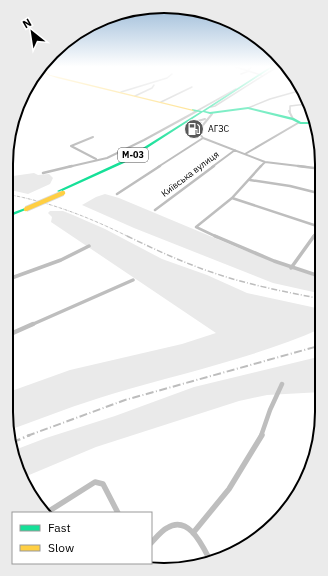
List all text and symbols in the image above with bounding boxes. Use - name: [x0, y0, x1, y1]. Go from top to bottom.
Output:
- north arrow: [12, 12, 52, 52]
- text: N: [20, 15, 34, 31]
- fuel station icon: АГЗС: [183, 118, 205, 140]
- place label: АГЗС: [208, 123, 230, 134]
- road number: М-03: [118, 148, 148, 162]
- street label: Київська вулиця: [159, 148, 221, 199]
- legend: [12, 512, 152, 564]
- text: Fast: [48, 520, 71, 535]
- text: Slow: [48, 540, 74, 555]

